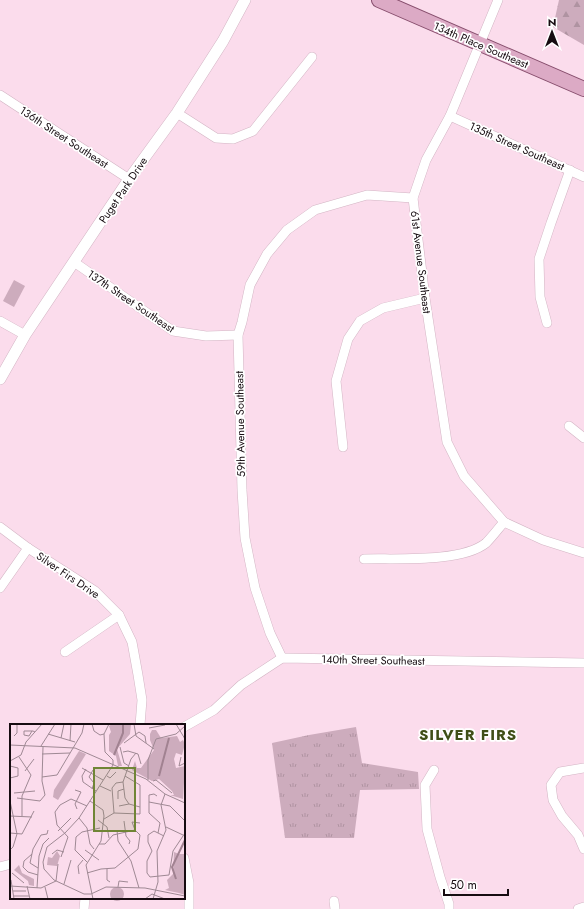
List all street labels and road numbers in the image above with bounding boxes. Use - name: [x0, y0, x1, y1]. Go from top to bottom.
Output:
- street label: 134th Place Southeast: [431, 18, 531, 72]
- street label: 136th Street Southeast: [17, 102, 112, 172]
- street label: 135th Street Southeast: [467, 118, 567, 174]
- street label: Puget Park Drive: [95, 153, 151, 226]
- street label: 61st Avenue Southeast: [407, 210, 435, 315]
- street label: 137th Street Southeast: [84, 266, 178, 336]
- street label: 59th Avenue Southeast: [231, 370, 249, 477]
- street label: Silver Firs Drive: [33, 548, 103, 602]
- street label: 140th Street Southeast: [321, 651, 425, 669]

